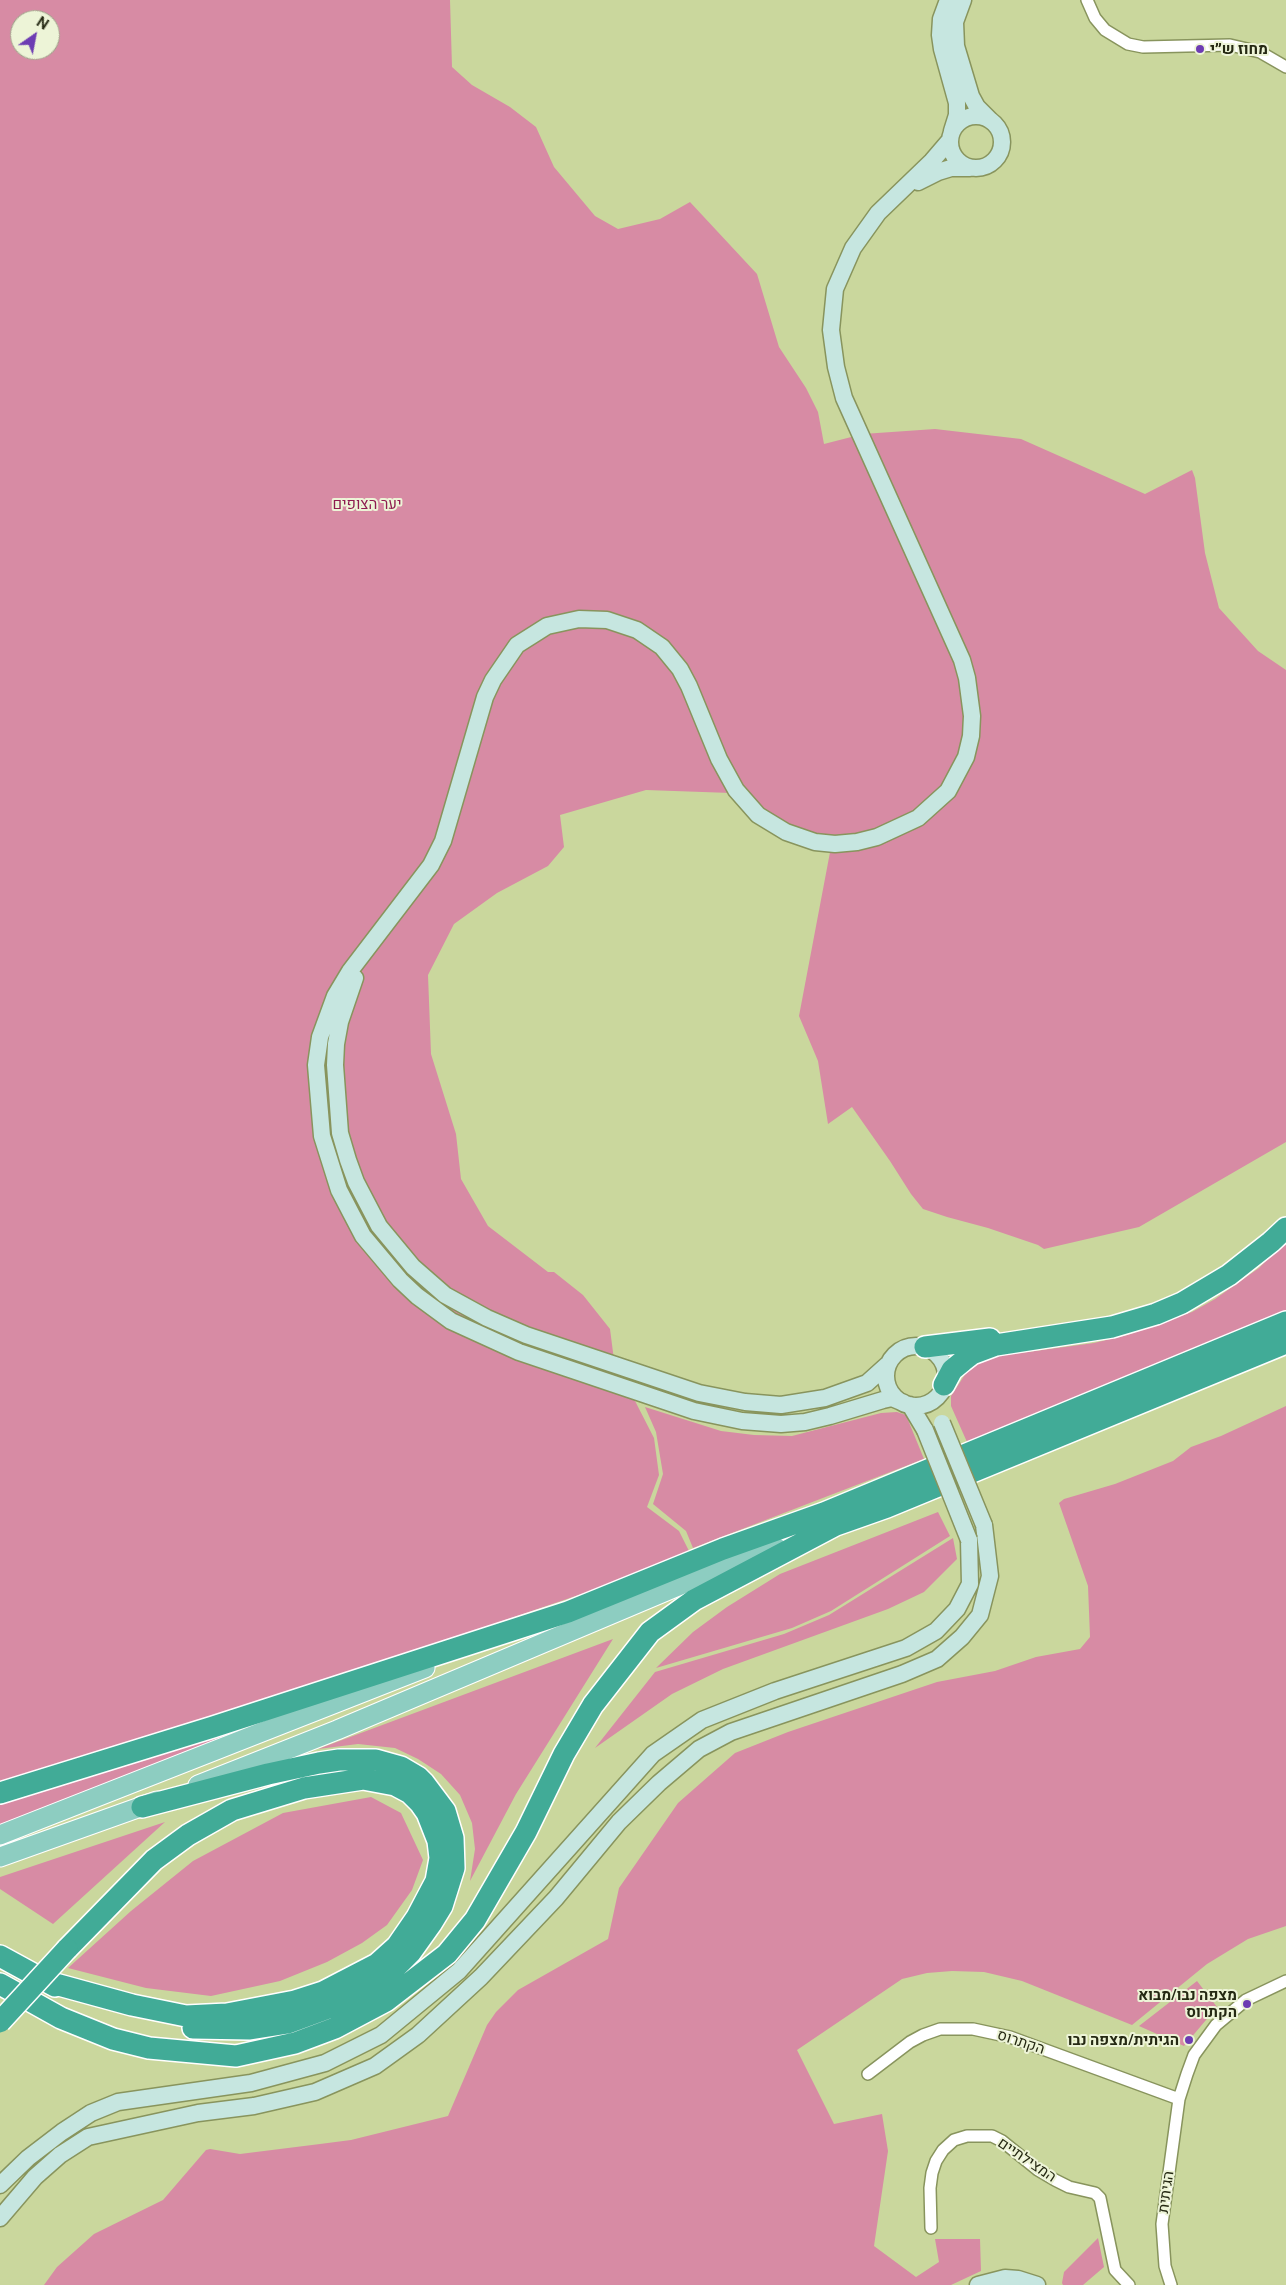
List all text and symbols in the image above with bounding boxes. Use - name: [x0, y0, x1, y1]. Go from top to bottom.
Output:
- north arrow: [10, 10, 60, 60]
- text: N: [34, 14, 52, 33]
- place label: מחוז ש״י: [1210, 40, 1268, 58]
- marker: מחוז ש״י: [1194, 43, 1206, 55]
- park label: יער הצופים: [332, 495, 402, 513]
- place label: מצפה נבו/מבוא הקתרוס: [1138, 1986, 1237, 2021]
- marker: מצפה נבו/מבוא הקתרוס: [1241, 1998, 1253, 2010]
- street label: הקתרוס: [995, 2026, 1047, 2058]
- place label: הגיתית/מצפה נבו: [1068, 2031, 1179, 2049]
- marker: הגיתית/מצפה נבו: [1183, 2034, 1195, 2046]
- street label: המצילתיים: [994, 2134, 1060, 2186]
- street label: הגיתית: [1154, 2170, 1178, 2214]

